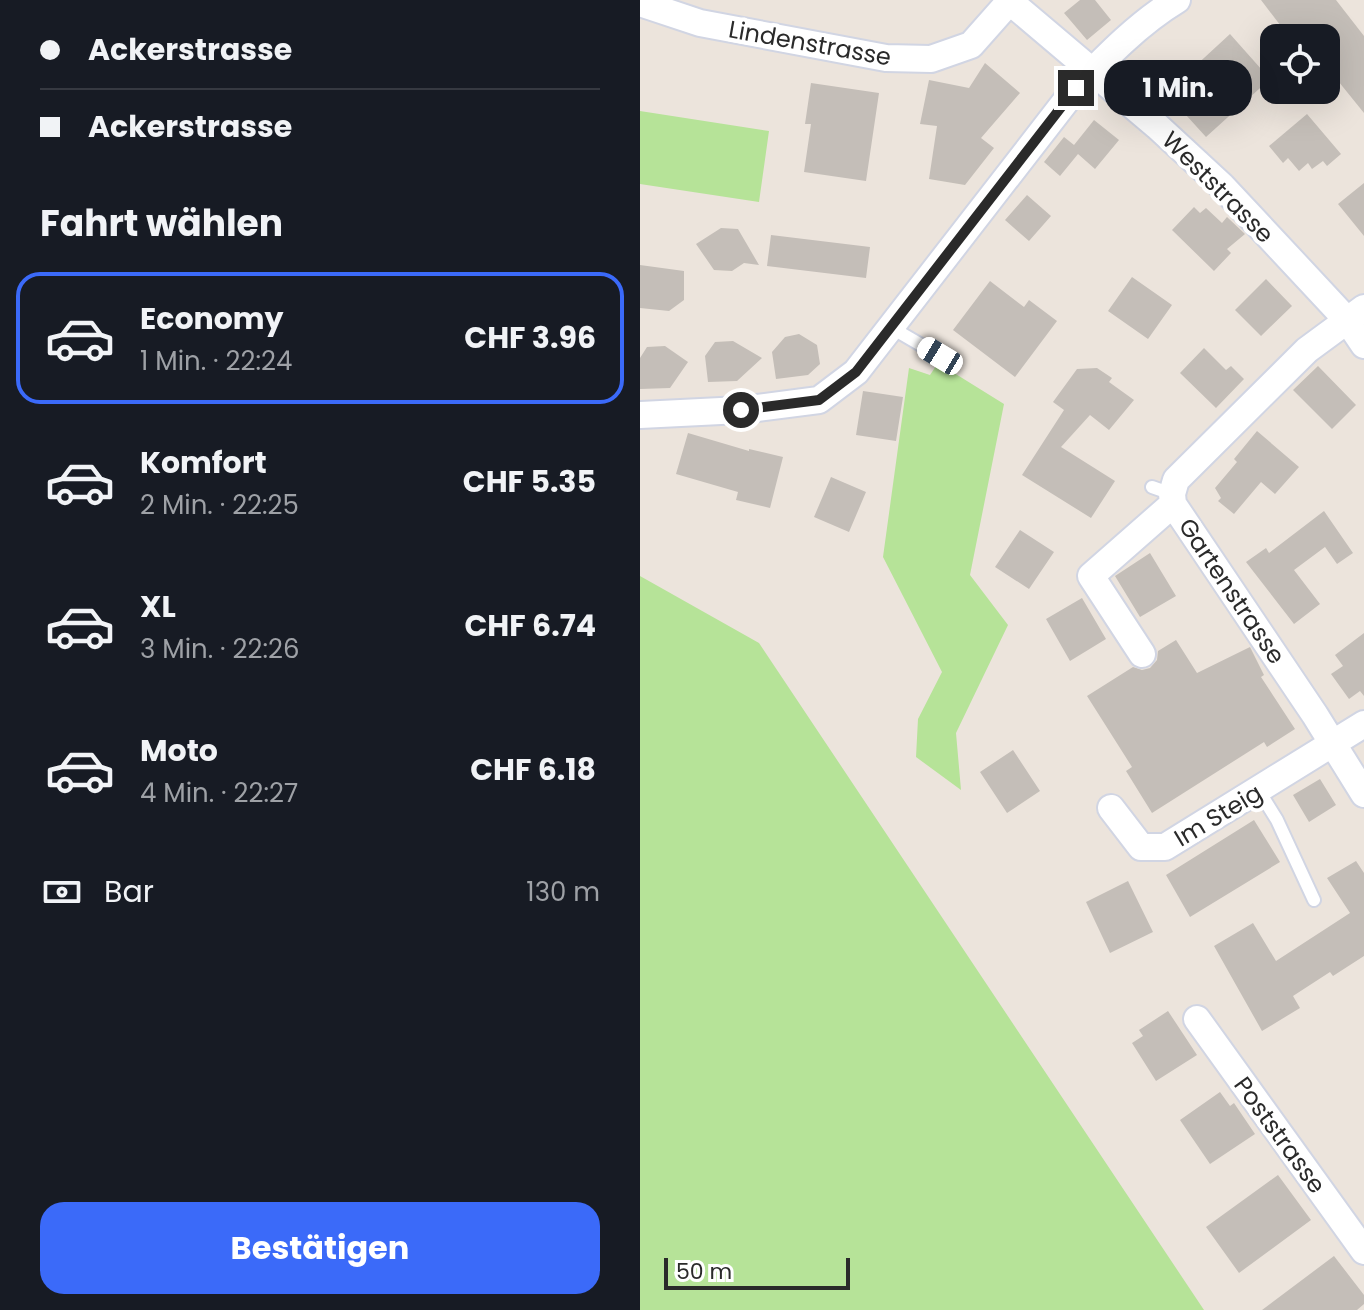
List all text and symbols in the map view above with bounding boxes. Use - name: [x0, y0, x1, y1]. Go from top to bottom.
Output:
- street label: Lindenstrasse: [726, 12, 894, 74]
- map controls: [1260, 24, 1340, 104]
- button: locate: [1260, 24, 1340, 104]
- text: Ackerstrasse: [88, 28, 292, 71]
- callout: 1 Min.: [1104, 60, 1252, 116]
- route end: [1058, 70, 1094, 106]
- text: 1 Min.: [1142, 70, 1214, 106]
- text: Ackerstrasse: [88, 105, 292, 148]
- street label: Weststrasse: [1155, 124, 1281, 250]
- text: Fahrt wählen: [40, 198, 283, 249]
- text: Economy: [140, 297, 284, 340]
- icon: car: [44, 302, 116, 374]
- text: CHF 3.96: [464, 316, 596, 359]
- car: [913, 333, 967, 379]
- text: 1 Min. · 22:24: [140, 343, 292, 379]
- route start: [723, 392, 759, 428]
- text: Komfort: [140, 441, 267, 484]
- icon: car: [44, 446, 116, 518]
- text: CHF 5.35: [463, 460, 596, 503]
- text: 2 Min. · 22:25: [140, 487, 299, 523]
- street label: Gartenstrasse: [1171, 512, 1293, 670]
- text: XL: [140, 585, 176, 628]
- icon: car: [44, 590, 116, 662]
- text: CHF 6.74: [465, 604, 596, 647]
- text: 3 Min. · 22:26: [140, 631, 299, 667]
- text: Moto: [140, 729, 218, 772]
- icon: car: [44, 734, 116, 806]
- text: CHF 6.18: [470, 748, 596, 791]
- text: 4 Min. · 22:27: [140, 775, 298, 811]
- street label: Im Steig: [1168, 776, 1268, 854]
- icon: cash: [40, 870, 84, 914]
- text: Bar: [104, 870, 154, 913]
- text: 130 m: [526, 874, 600, 910]
- street label: Poststrasse: [1226, 1070, 1334, 1200]
- button: Bestätigen: [40, 1202, 600, 1294]
- scale bar: [664, 1254, 850, 1290]
- text: 50 m: [676, 1256, 732, 1287]

